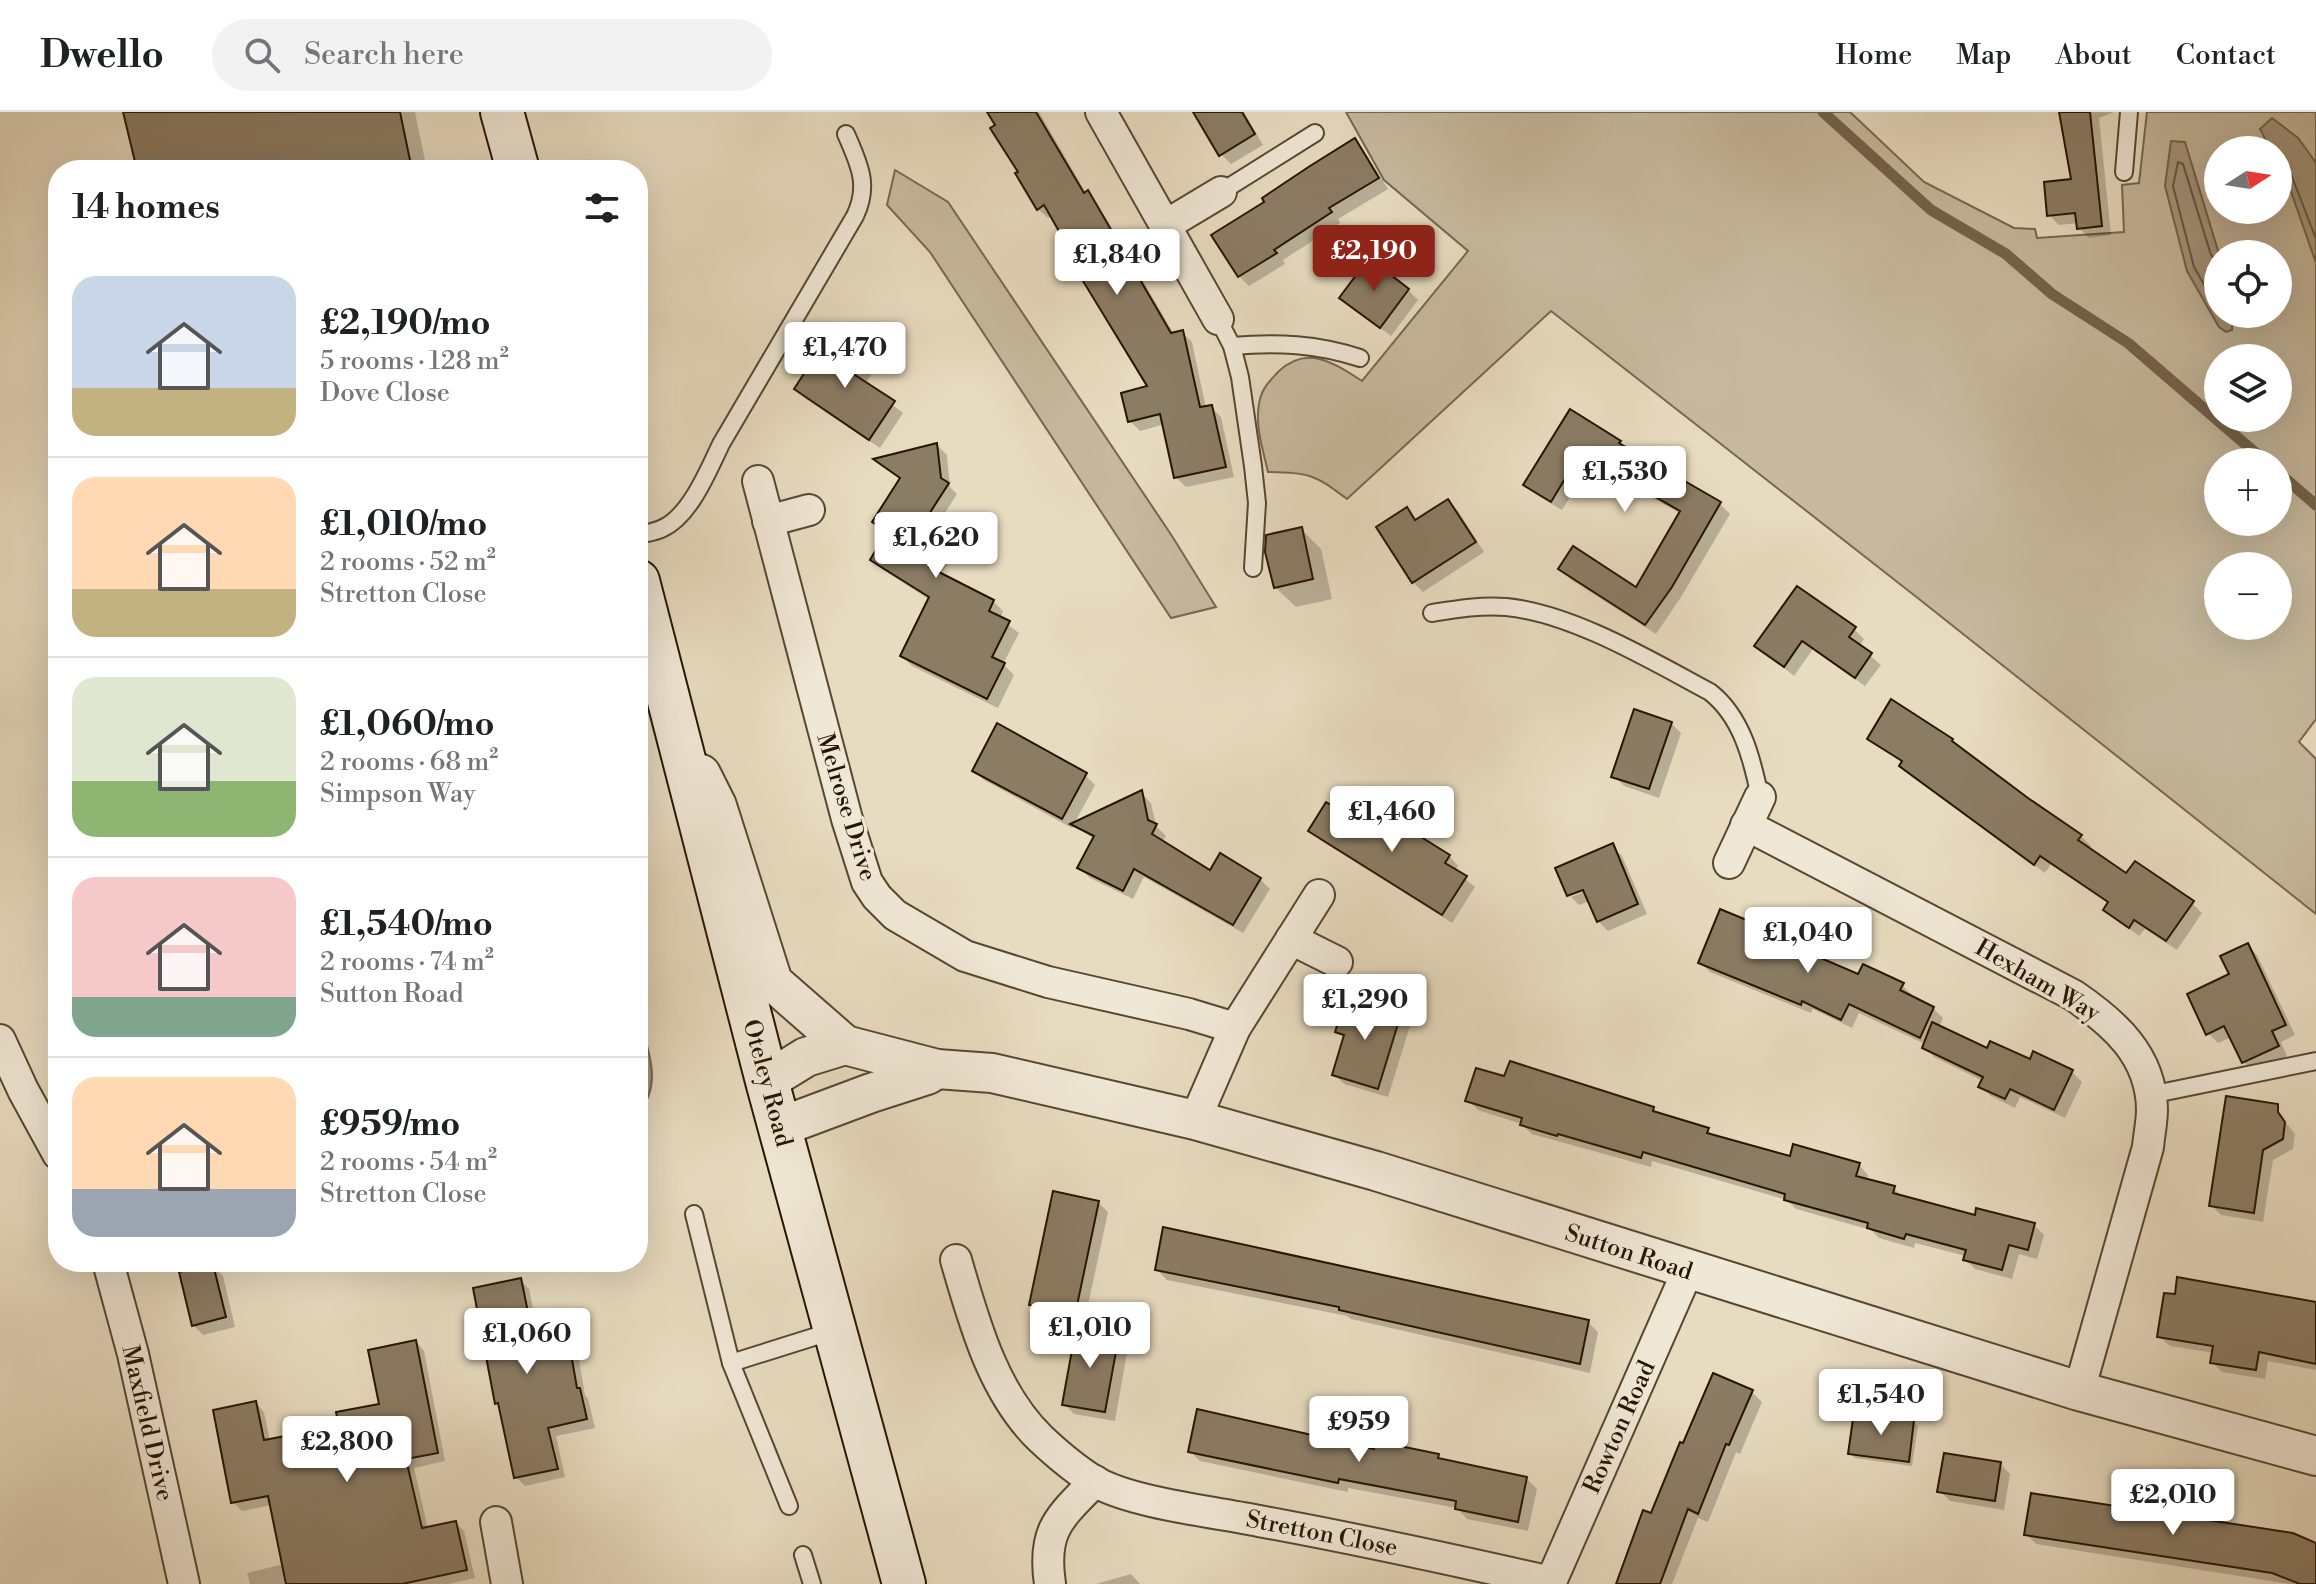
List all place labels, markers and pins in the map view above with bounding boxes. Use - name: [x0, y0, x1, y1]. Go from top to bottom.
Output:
- pin: £2,190: [1309, 225, 1439, 293]
- pin: £1,840: [1052, 229, 1182, 297]
- pin: £1,470: [780, 322, 910, 390]
- pin: £1,530: [1560, 446, 1690, 514]
- pin: £1,620: [871, 512, 1001, 580]
- pin: £1,460: [1327, 786, 1457, 854]
- pin: £1,040: [1743, 907, 1873, 975]
- pin: £1,290: [1300, 974, 1430, 1042]
- pin: £1,010: [1025, 1302, 1155, 1370]
- pin: £1,060: [462, 1308, 592, 1376]
- pin: £1,540: [1816, 1369, 1946, 1437]
- pin: £959: [1312, 1396, 1406, 1464]
- pin: £2,800: [282, 1416, 412, 1484]
- pin: £2,010: [2108, 1469, 2238, 1537]

